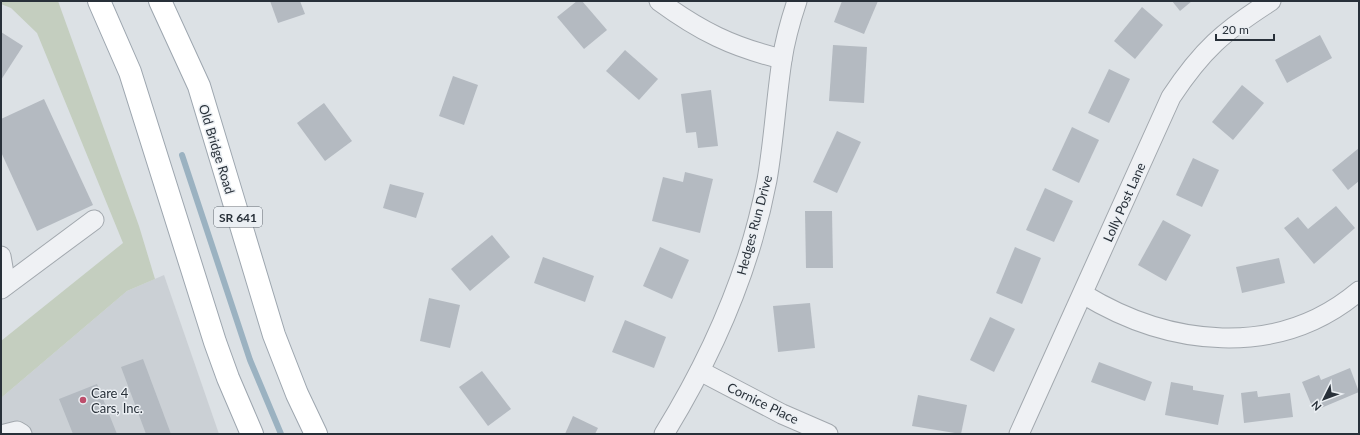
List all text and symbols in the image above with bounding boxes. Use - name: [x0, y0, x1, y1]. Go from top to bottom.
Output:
- scale bar: [1216, 16, 1274, 42]
- text: 20 m: [1222, 22, 1249, 37]
- street label: Old Bridge Road: [196, 102, 238, 196]
- street label: Lolly Post Lane: [1099, 160, 1149, 244]
- street label: Hedges Run Drive: [733, 173, 775, 277]
- road number: SR 641: [214, 207, 262, 227]
- street label: Cornice Place: [725, 379, 801, 427]
- north arrow: [1304, 379, 1344, 419]
- place label: Care 4 Cars, Inc.: [91, 385, 143, 416]
- marker: Care 4 Cars, Inc.: [78, 395, 88, 405]
- text: N: [1309, 399, 1324, 414]

